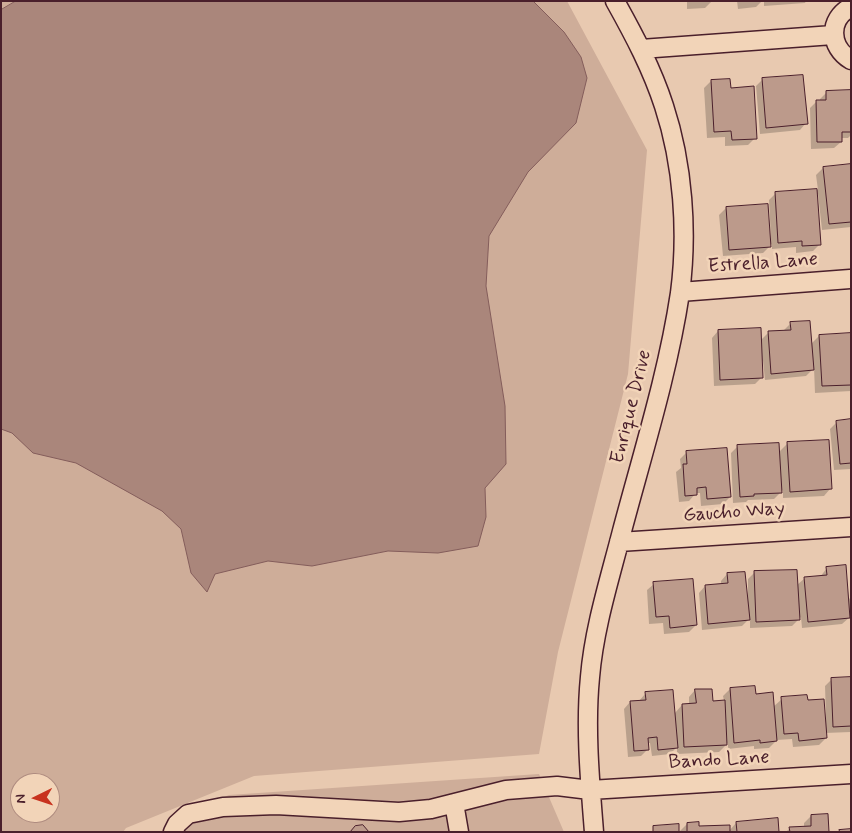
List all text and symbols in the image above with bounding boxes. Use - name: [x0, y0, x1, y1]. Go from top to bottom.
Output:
- street label: Estrella Lane: [707, 248, 819, 280]
- street label: Enrique Drive: [606, 348, 658, 466]
- street label: Gaucho Way: [682, 497, 786, 529]
- street label: Bando Lane: [668, 746, 770, 776]
- north arrow: [10, 773, 60, 823]
- text: N: [12, 794, 30, 804]

